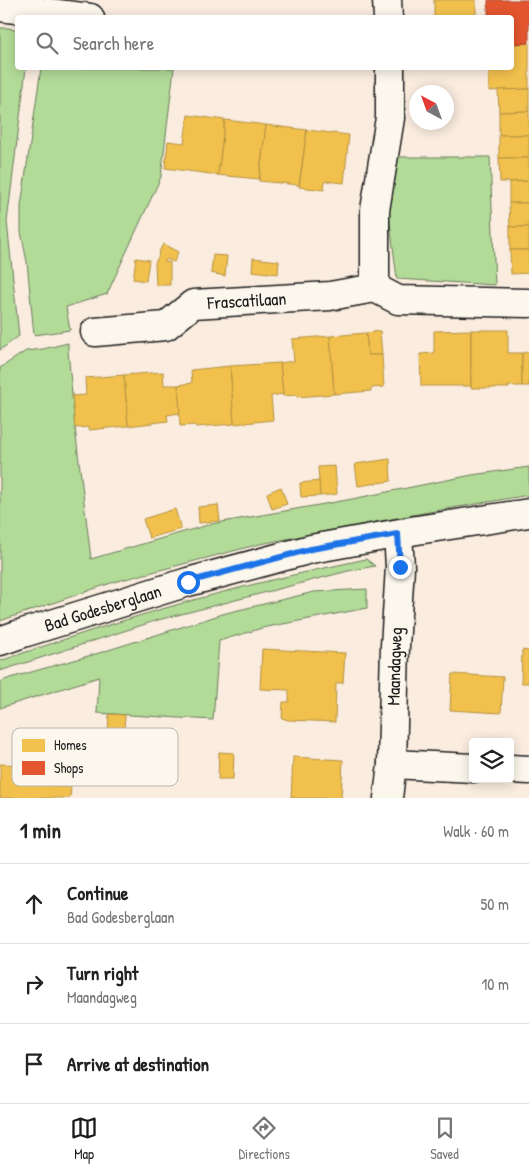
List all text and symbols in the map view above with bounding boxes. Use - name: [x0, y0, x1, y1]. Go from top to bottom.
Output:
- search box: [15, 15, 514, 70]
- icon: search: [33, 29, 61, 57]
- text: Search here: [73, 30, 154, 56]
- north arrow: [409, 85, 454, 130]
- street label: Frascatilaan: [206, 286, 287, 315]
- route end: [389, 556, 412, 579]
- route start: [177, 571, 200, 594]
- street label: Bad Godesberglaan: [41, 578, 164, 638]
- street label: Maandagweg: [380, 626, 408, 706]
- legend: [12, 728, 178, 786]
- text: Homes: [54, 735, 87, 754]
- map controls: [469, 738, 514, 783]
- button: layers: [469, 738, 514, 783]
- text: Shops: [54, 758, 83, 778]
- text: 1 min: [20, 816, 61, 845]
- text: Walk · 60 m: [443, 820, 509, 842]
- text: Continue: [67, 880, 128, 906]
- icon: ahead: [20, 890, 48, 918]
- text: 50 m: [481, 893, 509, 915]
- text: Bad Godesberglaan: [67, 906, 174, 928]
- text: Turn right: [67, 960, 138, 986]
- icon: right: [20, 970, 48, 998]
- text: 10 m: [481, 973, 509, 995]
- text: Maandagweg: [67, 986, 137, 1008]
- icon: arrive: [20, 1050, 48, 1078]
- text: Arrive at destination: [67, 1051, 209, 1077]
- tab: Map: [70, 1114, 98, 1163]
- tab: Directions: [238, 1114, 290, 1163]
- tab: Saved: [430, 1114, 459, 1163]

